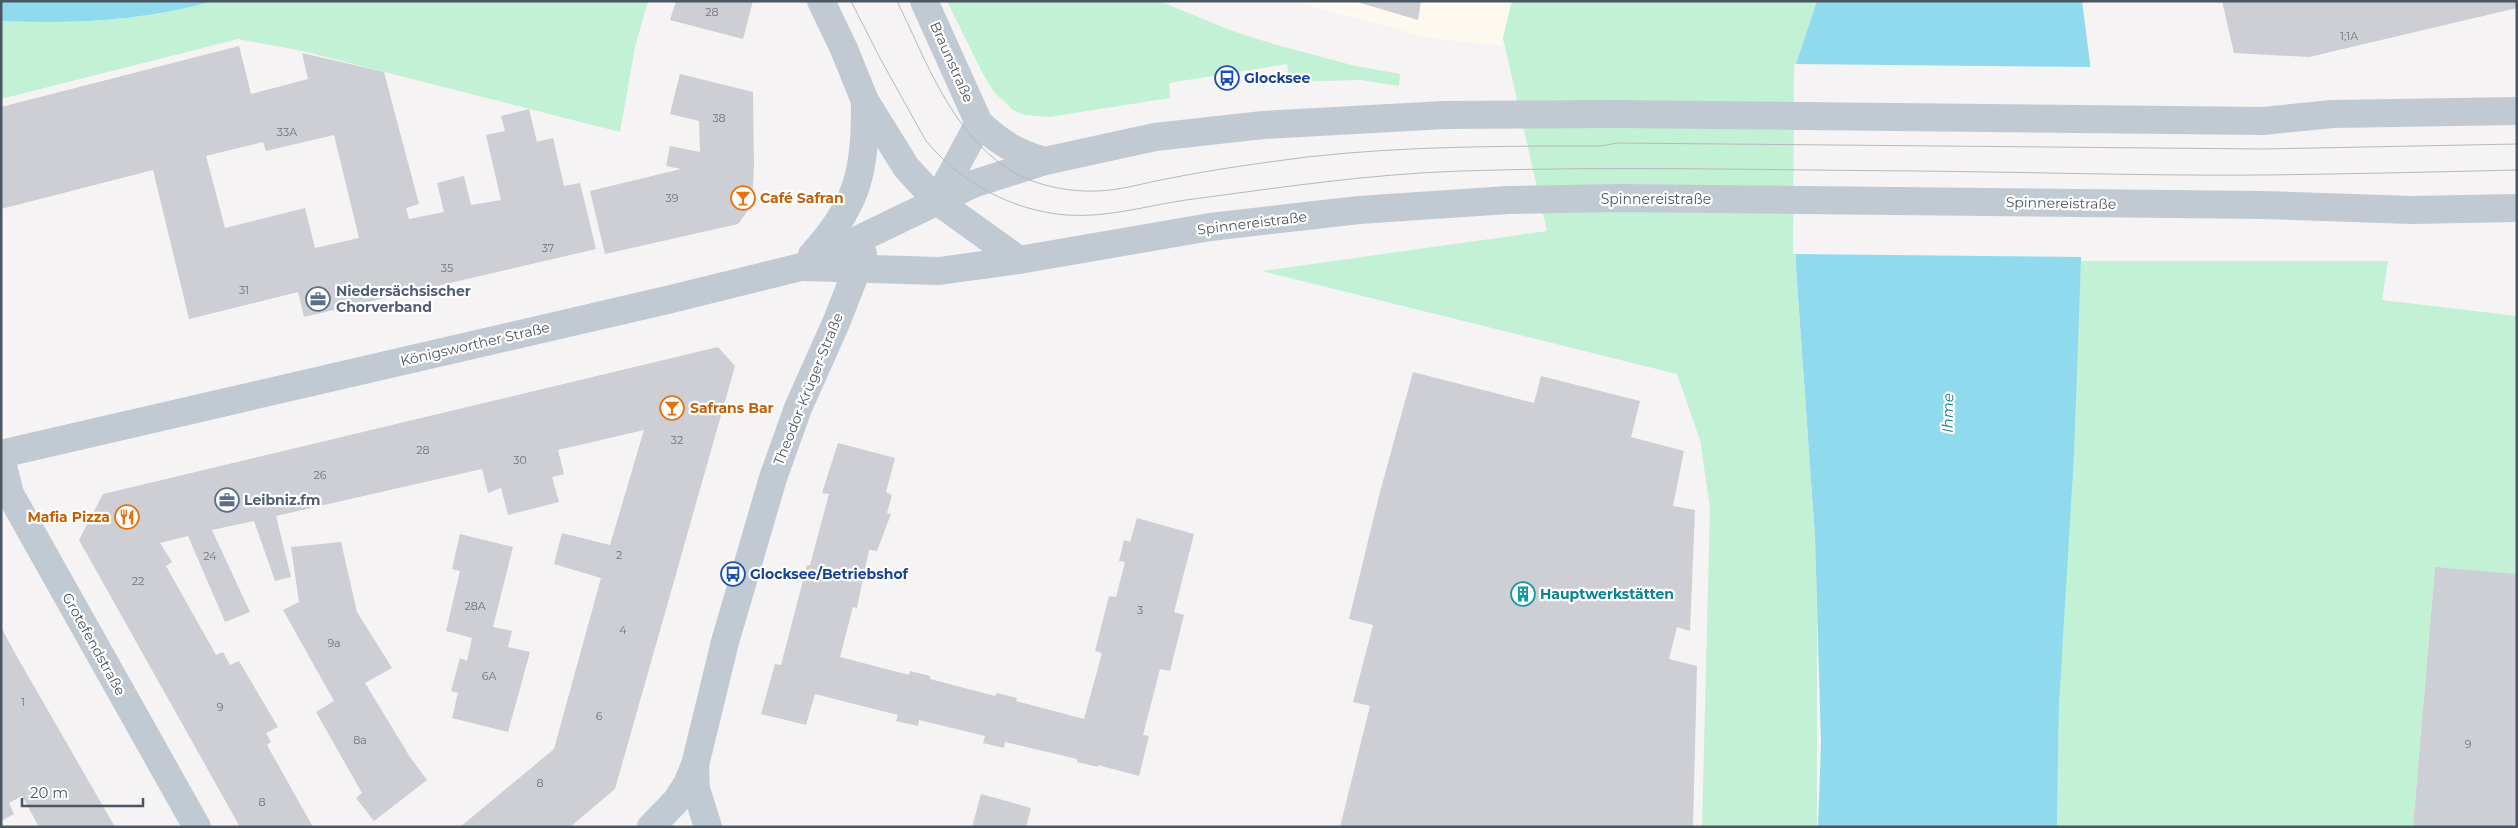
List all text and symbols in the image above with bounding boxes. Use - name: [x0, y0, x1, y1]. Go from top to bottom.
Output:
- house number: 28: [705, 5, 719, 19]
- street label: Braunstraße: [926, 19, 978, 105]
- house number: 1;1A: [2340, 29, 2358, 43]
- bus stop icon: Glocksee: [1214, 65, 1240, 91]
- place label: Glocksee: [1244, 69, 1311, 87]
- house number: 38: [712, 111, 726, 125]
- house number: 33A: [277, 125, 297, 139]
- bar icon: Café Safran: [730, 185, 756, 211]
- place label: Café Safran: [760, 189, 844, 207]
- street label: Spinnereistraße: [1601, 190, 1711, 208]
- house number: 39: [666, 191, 679, 205]
- street label: Spinnereistraße: [2006, 193, 2116, 213]
- street label: Spinnereistraße: [1196, 207, 1308, 239]
- house number: 37: [542, 241, 554, 255]
- house number: 35: [441, 261, 453, 275]
- place label: Niedersächsischer Chorverband: [336, 282, 471, 316]
- house number: 31: [239, 283, 249, 297]
- office icon: Niedersächsischer Chorverband: [305, 286, 331, 312]
- street label: Theodor-Krüger-Straße: [769, 310, 847, 468]
- street label: Königsworther Straße: [398, 318, 552, 370]
- water label: Ihme: [1938, 393, 1957, 433]
- bar icon: Safrans Bar: [659, 395, 685, 421]
- place label: Safrans Bar: [690, 399, 774, 417]
- house number: 32: [671, 433, 683, 447]
- house number: 28: [416, 443, 430, 457]
- house number: 30: [513, 453, 527, 467]
- house number: 26: [314, 468, 327, 482]
- office icon: Leibniz.fm: [214, 487, 240, 513]
- place label: Leibniz.fm: [244, 491, 320, 509]
- restaurant icon: Mafia Pizza: [114, 504, 140, 530]
- place label: Mafia Pizza: [27, 508, 110, 526]
- house number: 2: [616, 548, 622, 562]
- house number: 24: [203, 549, 217, 563]
- bus stop icon: Glocksee/Betriebshof: [720, 561, 746, 587]
- place label: Glocksee/Betriebshof: [750, 565, 909, 583]
- house number: 22: [132, 574, 144, 588]
- building icon: Hauptwerkstätten: [1510, 581, 1536, 607]
- place label: Hauptwerkstätten: [1540, 585, 1674, 603]
- street label: Grotefendstraße: [58, 590, 130, 698]
- house number: 28A: [464, 599, 486, 613]
- house number: 3: [1137, 603, 1143, 617]
- house number: 4: [619, 623, 627, 637]
- house number: 9a: [327, 636, 341, 650]
- house number: 6A: [482, 669, 496, 683]
- house number: 1: [21, 695, 25, 709]
- house number: 9: [217, 700, 224, 714]
- house number: 6: [596, 709, 603, 723]
- house number: 8a: [353, 733, 367, 747]
- house number: 9: [2465, 737, 2472, 751]
- scale bar: [22, 776, 144, 808]
- house number: 8: [536, 776, 544, 790]
- text: 20 m: [30, 783, 68, 802]
- house number: 8: [258, 795, 266, 809]

